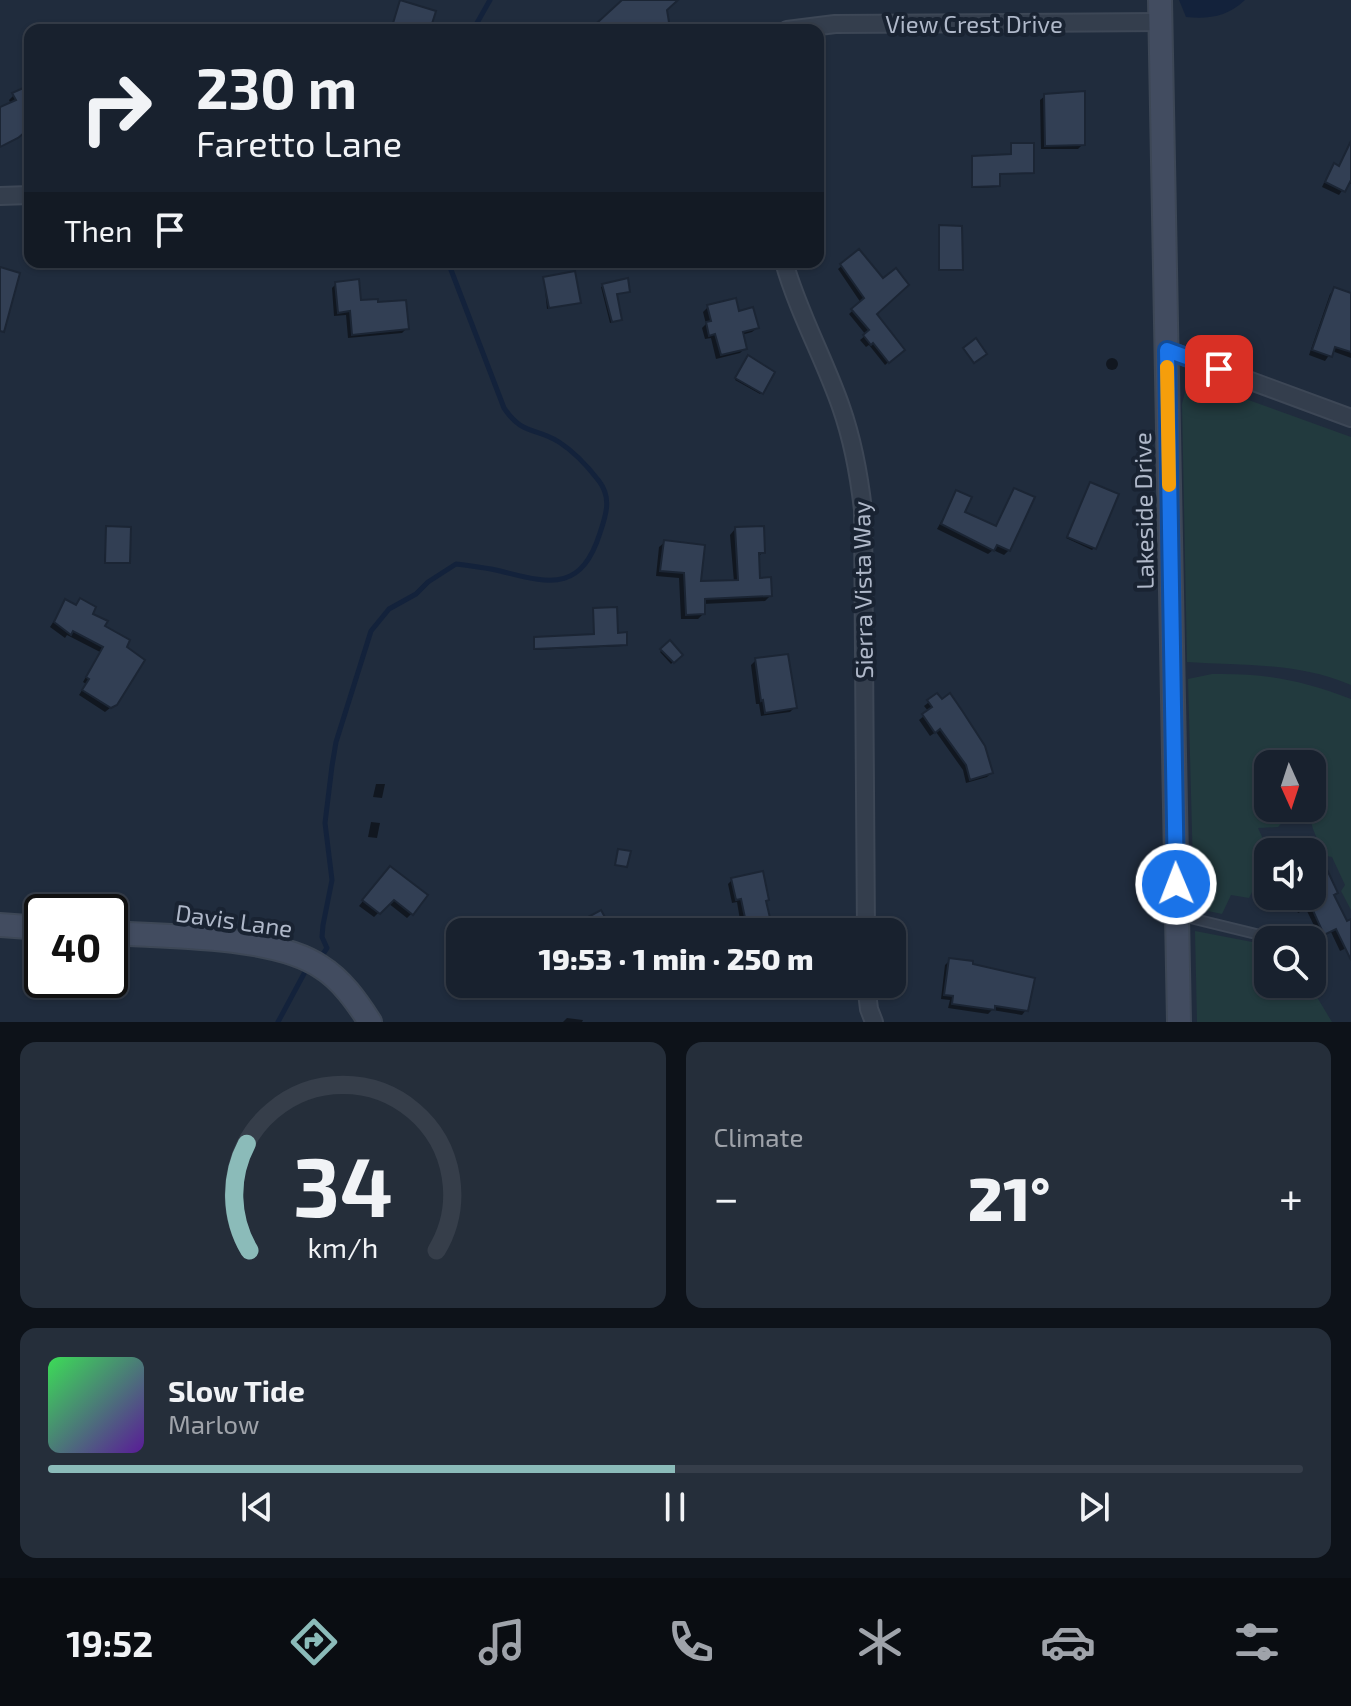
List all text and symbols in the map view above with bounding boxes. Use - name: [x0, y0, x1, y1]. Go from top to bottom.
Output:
- street label: View Crest Drive: [885, 9, 1063, 38]
- text: 230 m: [196, 53, 357, 120]
- icon: right: [64, 56, 168, 160]
- text: Faretto Lane: [196, 121, 402, 164]
- icon: arrive: [148, 208, 192, 252]
- text: Then: [64, 212, 132, 248]
- pin: [1185, 335, 1253, 403]
- icon: arrive: [1197, 347, 1241, 391]
- street label: Lakeside Drive: [1127, 432, 1159, 590]
- street label: Sierra Vista Way: [846, 500, 878, 679]
- north arrow: [1254, 750, 1326, 822]
- map controls: [1254, 750, 1326, 998]
- button: sound: [1254, 838, 1326, 910]
- position arrow: [1134, 842, 1218, 926]
- speed limit sign: 40: [24, 894, 128, 998]
- street label: Davis Lane: [174, 897, 294, 943]
- button: search: [1254, 926, 1326, 998]
- text: 19:53 · 1 min · 250 m: [539, 940, 813, 976]
- text: Climate: [714, 1121, 803, 1152]
- text: 34: [293, 1134, 393, 1234]
- text: 21°: [968, 1161, 1050, 1233]
- text: −: [714, 1170, 739, 1223]
- text: +: [1279, 1170, 1303, 1223]
- text: km/h: [307, 1229, 378, 1264]
- text: Slow Tide: [168, 1372, 305, 1408]
- text: Marlow: [168, 1408, 259, 1439]
- icon: previous: [235, 1485, 279, 1529]
- icon: pause: [653, 1485, 697, 1529]
- icon: next: [1072, 1485, 1116, 1529]
- icon: directions: [286, 1614, 342, 1670]
- icon: music: [474, 1614, 530, 1670]
- icon: phone: [663, 1614, 719, 1670]
- icon: climate: [852, 1614, 908, 1670]
- icon: car: [1040, 1614, 1096, 1670]
- icon: filters: [1229, 1614, 1285, 1670]
- text: 19:52: [66, 1621, 153, 1664]

